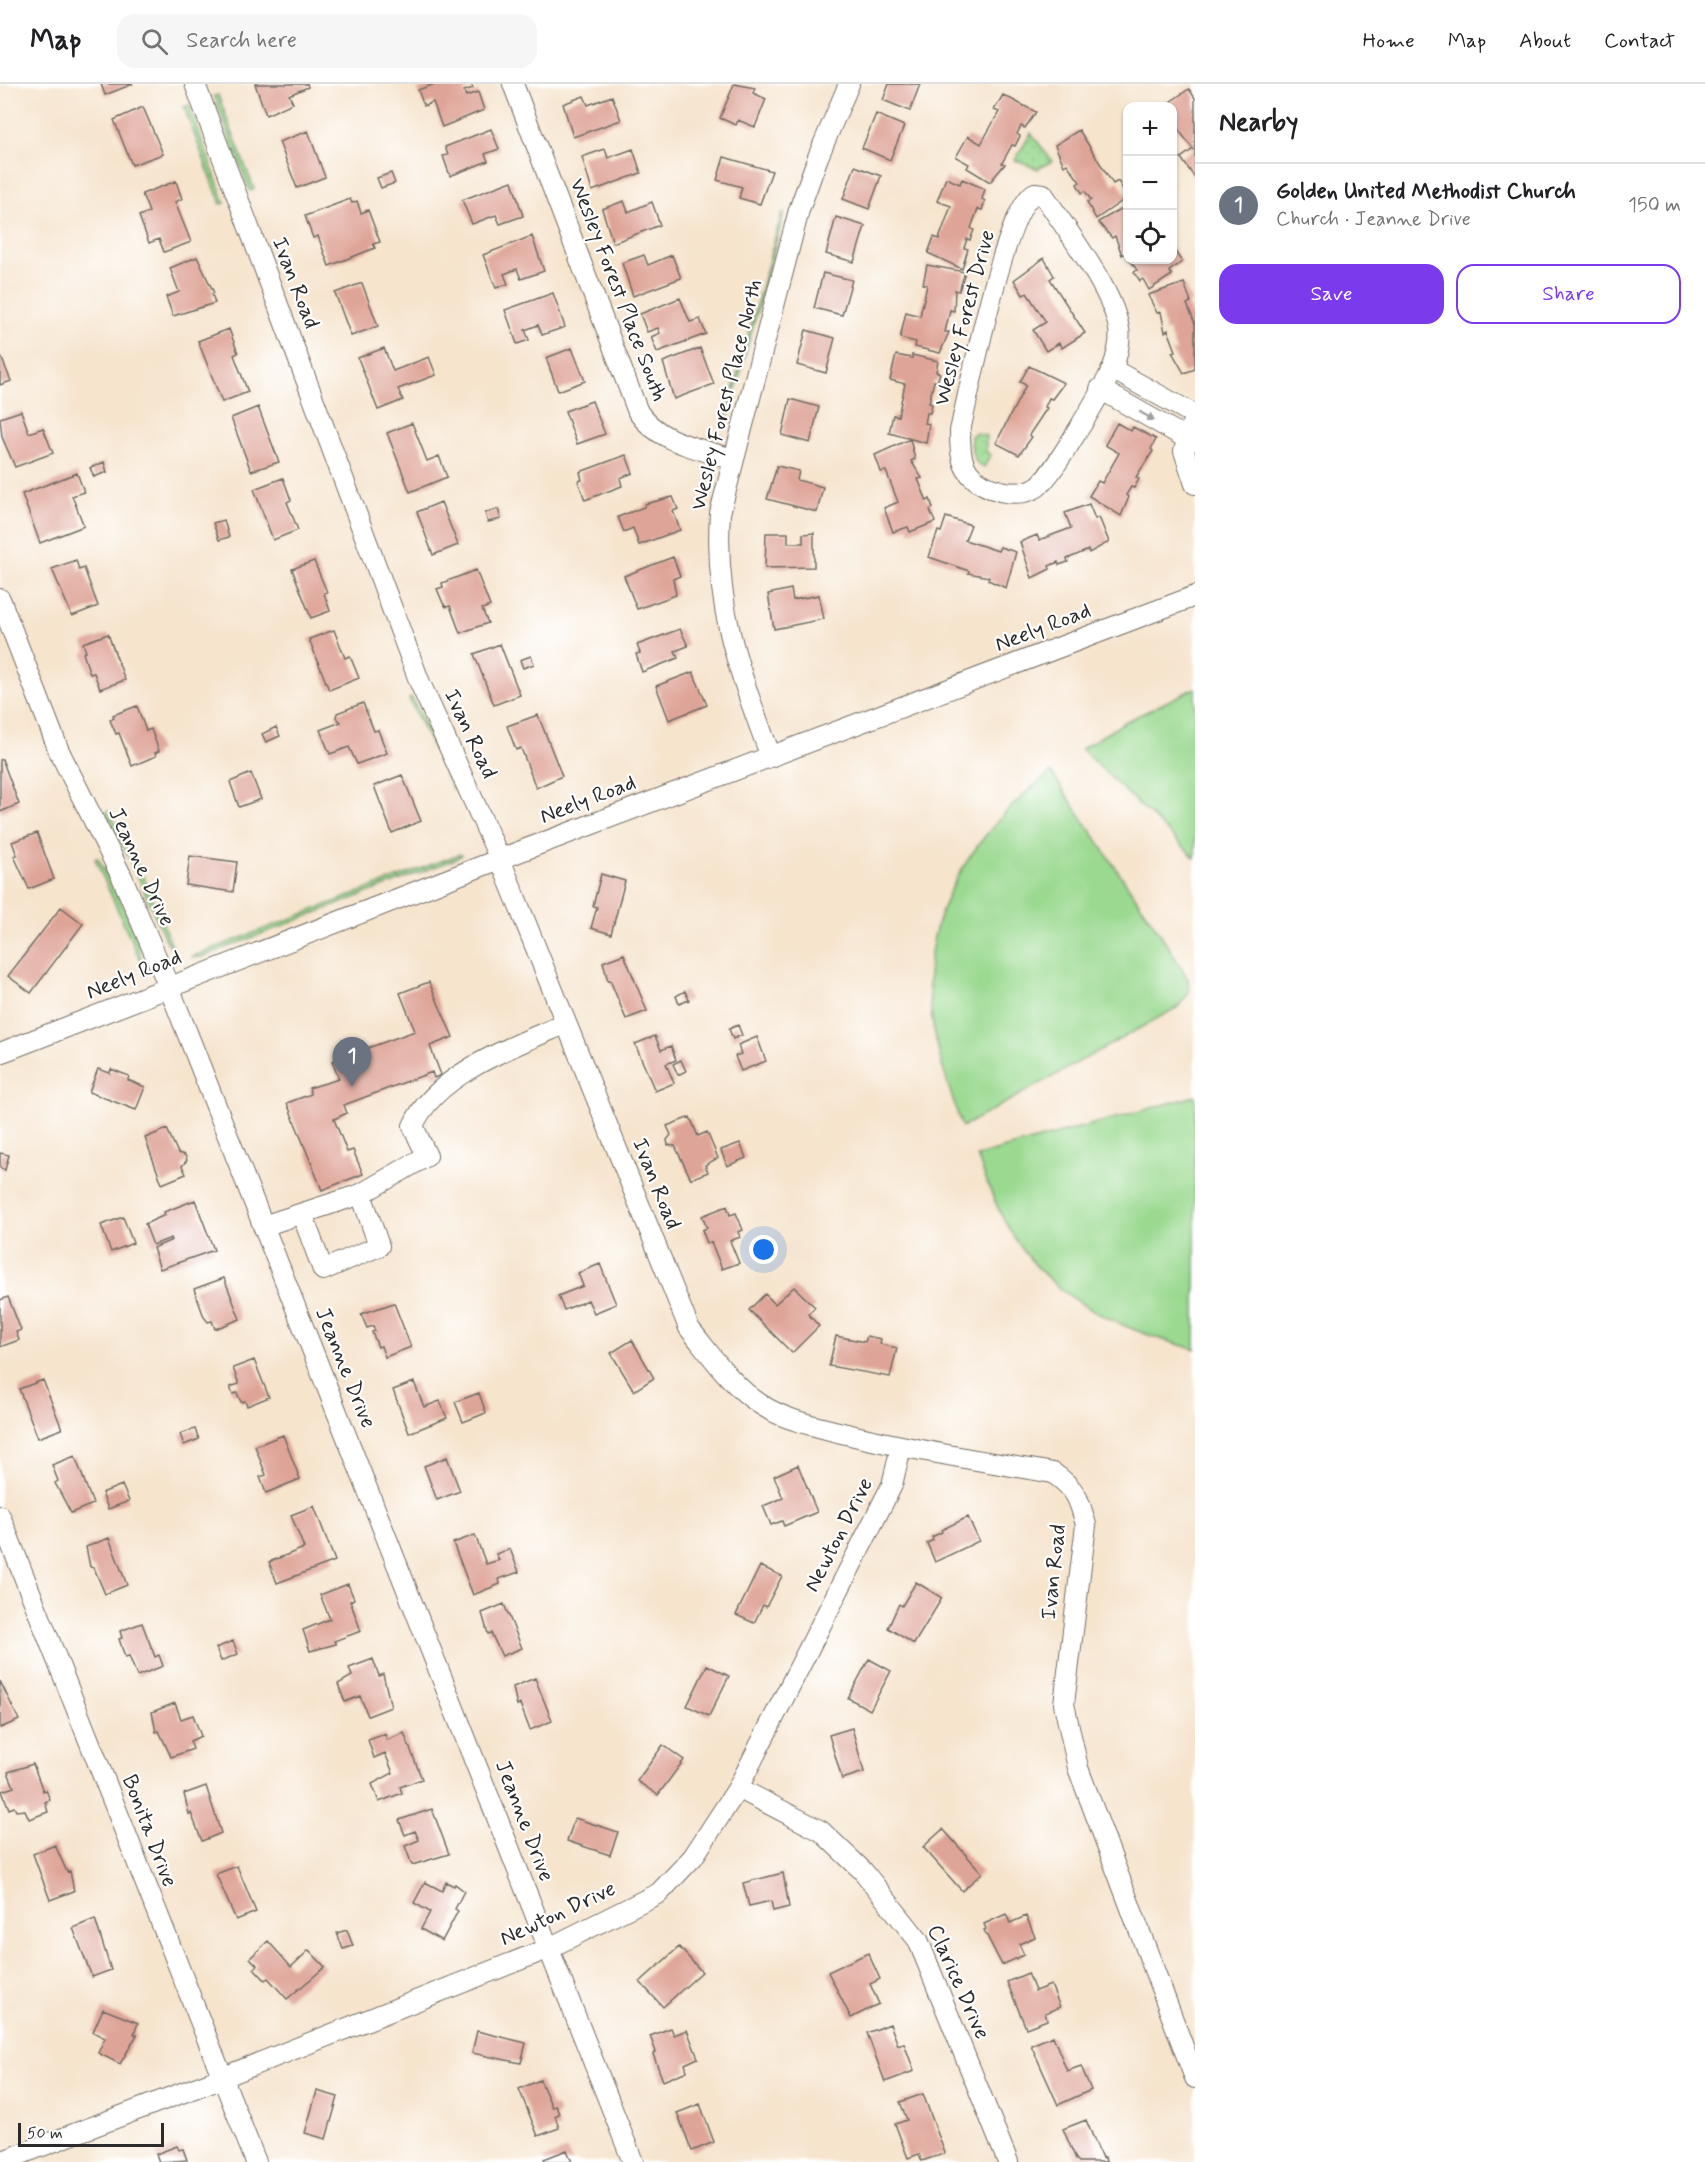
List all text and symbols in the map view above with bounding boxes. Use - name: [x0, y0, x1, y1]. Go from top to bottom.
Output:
- search box: [117, 14, 537, 68]
- text: Map: [30, 23, 81, 60]
- icon: search: [138, 25, 171, 58]
- text: Search here: [186, 27, 297, 55]
- text: Home: [1363, 27, 1415, 55]
- text: Map: [1448, 27, 1486, 55]
- text: About: [1519, 27, 1571, 55]
- text: Contact: [1604, 27, 1675, 55]
- map controls: [1123, 102, 1177, 264]
- button: +: [1123, 102, 1177, 156]
- text: Nearby: [1219, 106, 1298, 140]
- button: −: [1123, 156, 1177, 210]
- street label: Wesley Forest Place South: [563, 175, 673, 405]
- text: Golden United Methodist Church: [1276, 178, 1576, 206]
- text: 1: [1234, 192, 1243, 219]
- text: 150 m: [1628, 192, 1681, 219]
- text: Church · Jeanne Drive: [1276, 206, 1471, 233]
- button: locate: [1123, 210, 1177, 264]
- street label: Wesley Forest Drive: [928, 227, 1002, 409]
- street label: Ivan Road: [265, 233, 325, 333]
- button: Save: [1219, 264, 1444, 324]
- button: Share: [1456, 264, 1681, 324]
- street label: Wesley Forest Place North: [685, 276, 769, 514]
- one-way arrow: [1139, 411, 1156, 421]
- street label: Neely Road: [991, 597, 1095, 659]
- street label: Ivan Road: [437, 685, 503, 783]
- street label: Neely Road: [536, 769, 640, 831]
- street label: Jeanne Drive: [101, 803, 181, 931]
- street label: Neely Road: [82, 943, 186, 1007]
- pin: 1: [332, 1038, 372, 1087]
- street label: Ivan Road: [625, 1134, 687, 1234]
- your location: [749, 1235, 778, 1264]
- street label: Jeanne Drive: [308, 1303, 382, 1433]
- street label: Newton Drive: [798, 1473, 880, 1597]
- street label: Ivan Road: [1035, 1523, 1073, 1621]
- street label: Jeanne Drive: [488, 1756, 560, 1886]
- street label: Bonita Drive: [115, 1771, 183, 1891]
- street label: Newton Drive: [496, 1875, 620, 1953]
- street label: Clarice Drive: [920, 1920, 996, 2044]
- scale bar: [18, 2120, 164, 2148]
- text: 50 m: [27, 2123, 63, 2144]

